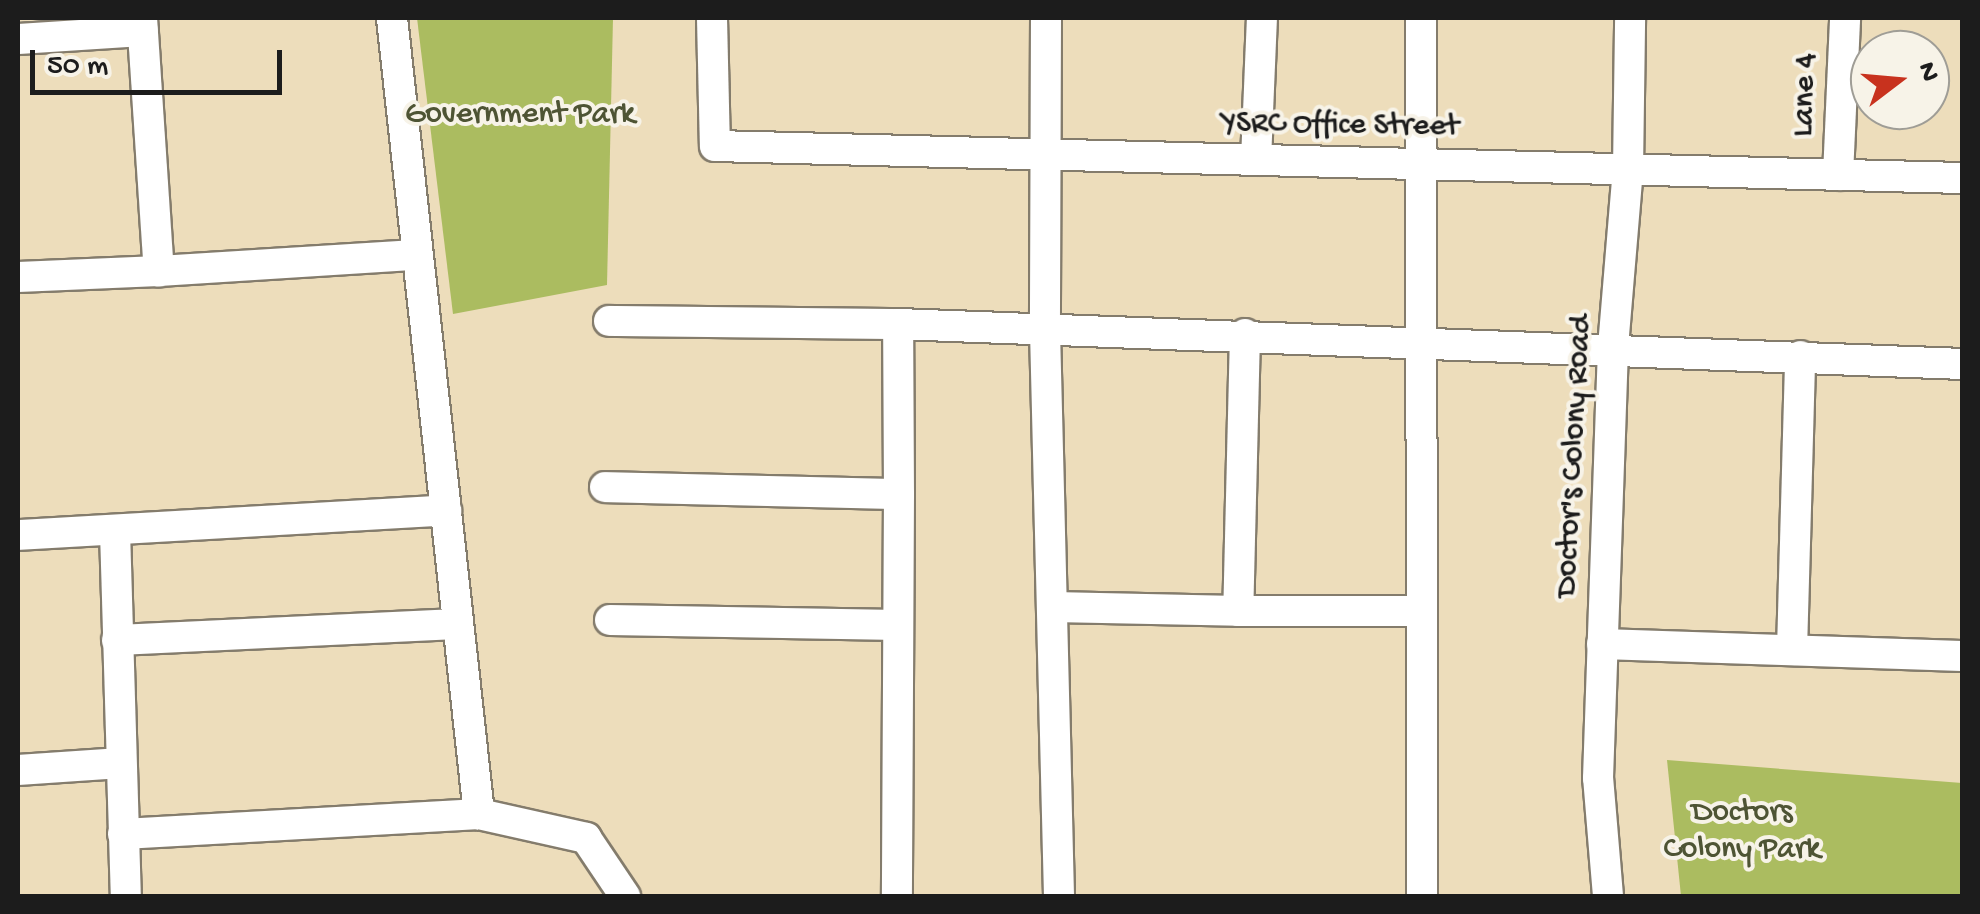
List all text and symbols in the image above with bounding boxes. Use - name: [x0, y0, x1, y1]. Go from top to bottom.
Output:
- scale bar: [35, 30, 288, 92]
- north arrow: [1850, 30, 1950, 130]
- text: 50 m: [47, 50, 108, 85]
- street label: Lane 4: [1785, 52, 1827, 138]
- text: N: [1909, 59, 1946, 85]
- park label: Government Park: [405, 96, 635, 134]
- street label: YSRC Office Street: [1221, 105, 1459, 147]
- street label: Doctor's Colony Road: [1548, 314, 1602, 598]
- park label: Doctors Colony Park: [1663, 795, 1821, 870]

